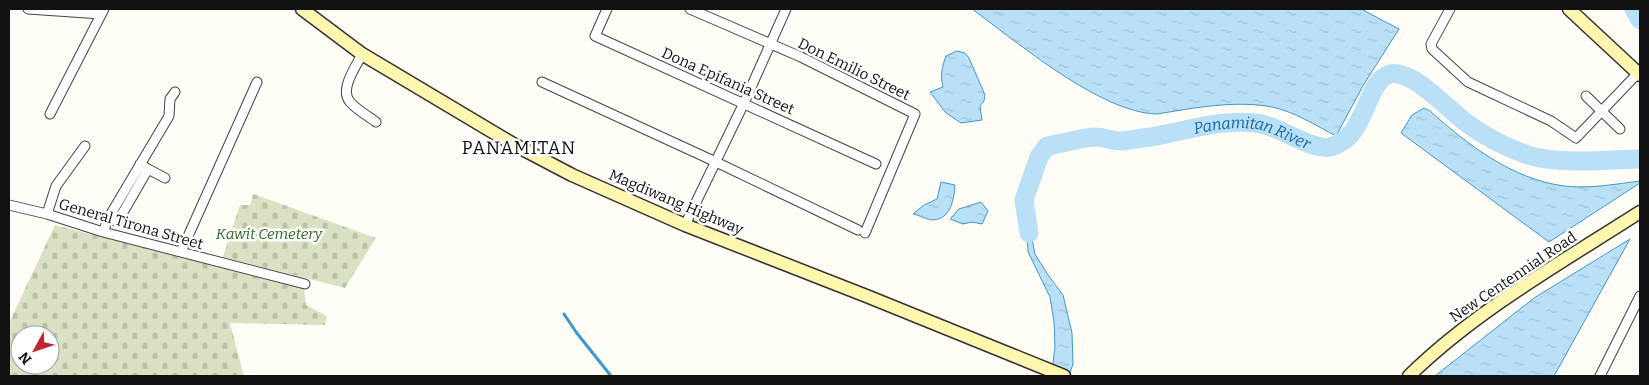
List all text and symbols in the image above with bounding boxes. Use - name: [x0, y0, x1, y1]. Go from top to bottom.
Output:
- street label: Don Emilio Street: [795, 34, 914, 104]
- street label: Dona Epifania Street: [659, 44, 798, 119]
- water label: Panamitan River: [1192, 113, 1315, 153]
- district label: PANAMITAN: [462, 137, 576, 159]
- street label: Magdiwang Highway: [606, 166, 746, 239]
- street label: General Tirona Street: [57, 195, 206, 253]
- park label: Kawit Cemetery: [216, 225, 324, 243]
- street label: New Centennial Road: [1446, 228, 1580, 326]
- north arrow: [10, 325, 60, 375]
- text: N: [15, 348, 35, 368]

